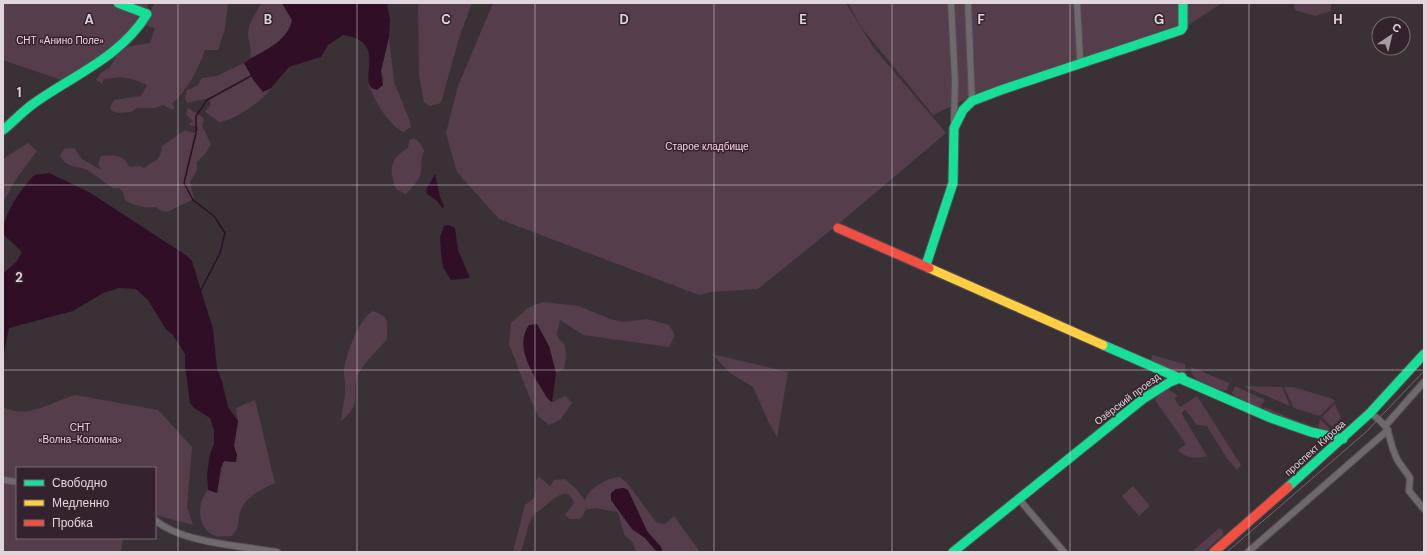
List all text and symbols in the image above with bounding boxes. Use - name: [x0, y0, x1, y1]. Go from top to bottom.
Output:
- text: A: [84, 11, 94, 28]
- text: B: [264, 11, 272, 28]
- text: C: [441, 11, 451, 28]
- text: D: [619, 11, 629, 28]
- text: E: [799, 11, 807, 28]
- text: F: [977, 11, 985, 28]
- text: G: [1154, 11, 1164, 28]
- text: H: [1333, 11, 1343, 28]
- north arrow: [1371, 16, 1411, 56]
- text: С: [1389, 20, 1404, 36]
- park label: СНТ «Анино Поле»: [16, 34, 104, 47]
- text: 1: [17, 84, 21, 101]
- park label: Старое кладбище: [665, 140, 749, 153]
- text: 2: [15, 269, 23, 286]
- street label: Озёрский проезд: [1092, 370, 1162, 428]
- street label: проспект Кирова: [1282, 417, 1348, 479]
- park label: СНТ «Волна-Коломна»: [38, 421, 122, 446]
- legend: [16, 467, 156, 539]
- text: Свободно: [52, 475, 107, 491]
- text: Медленно: [52, 495, 109, 511]
- text: Пробка: [52, 515, 93, 531]

